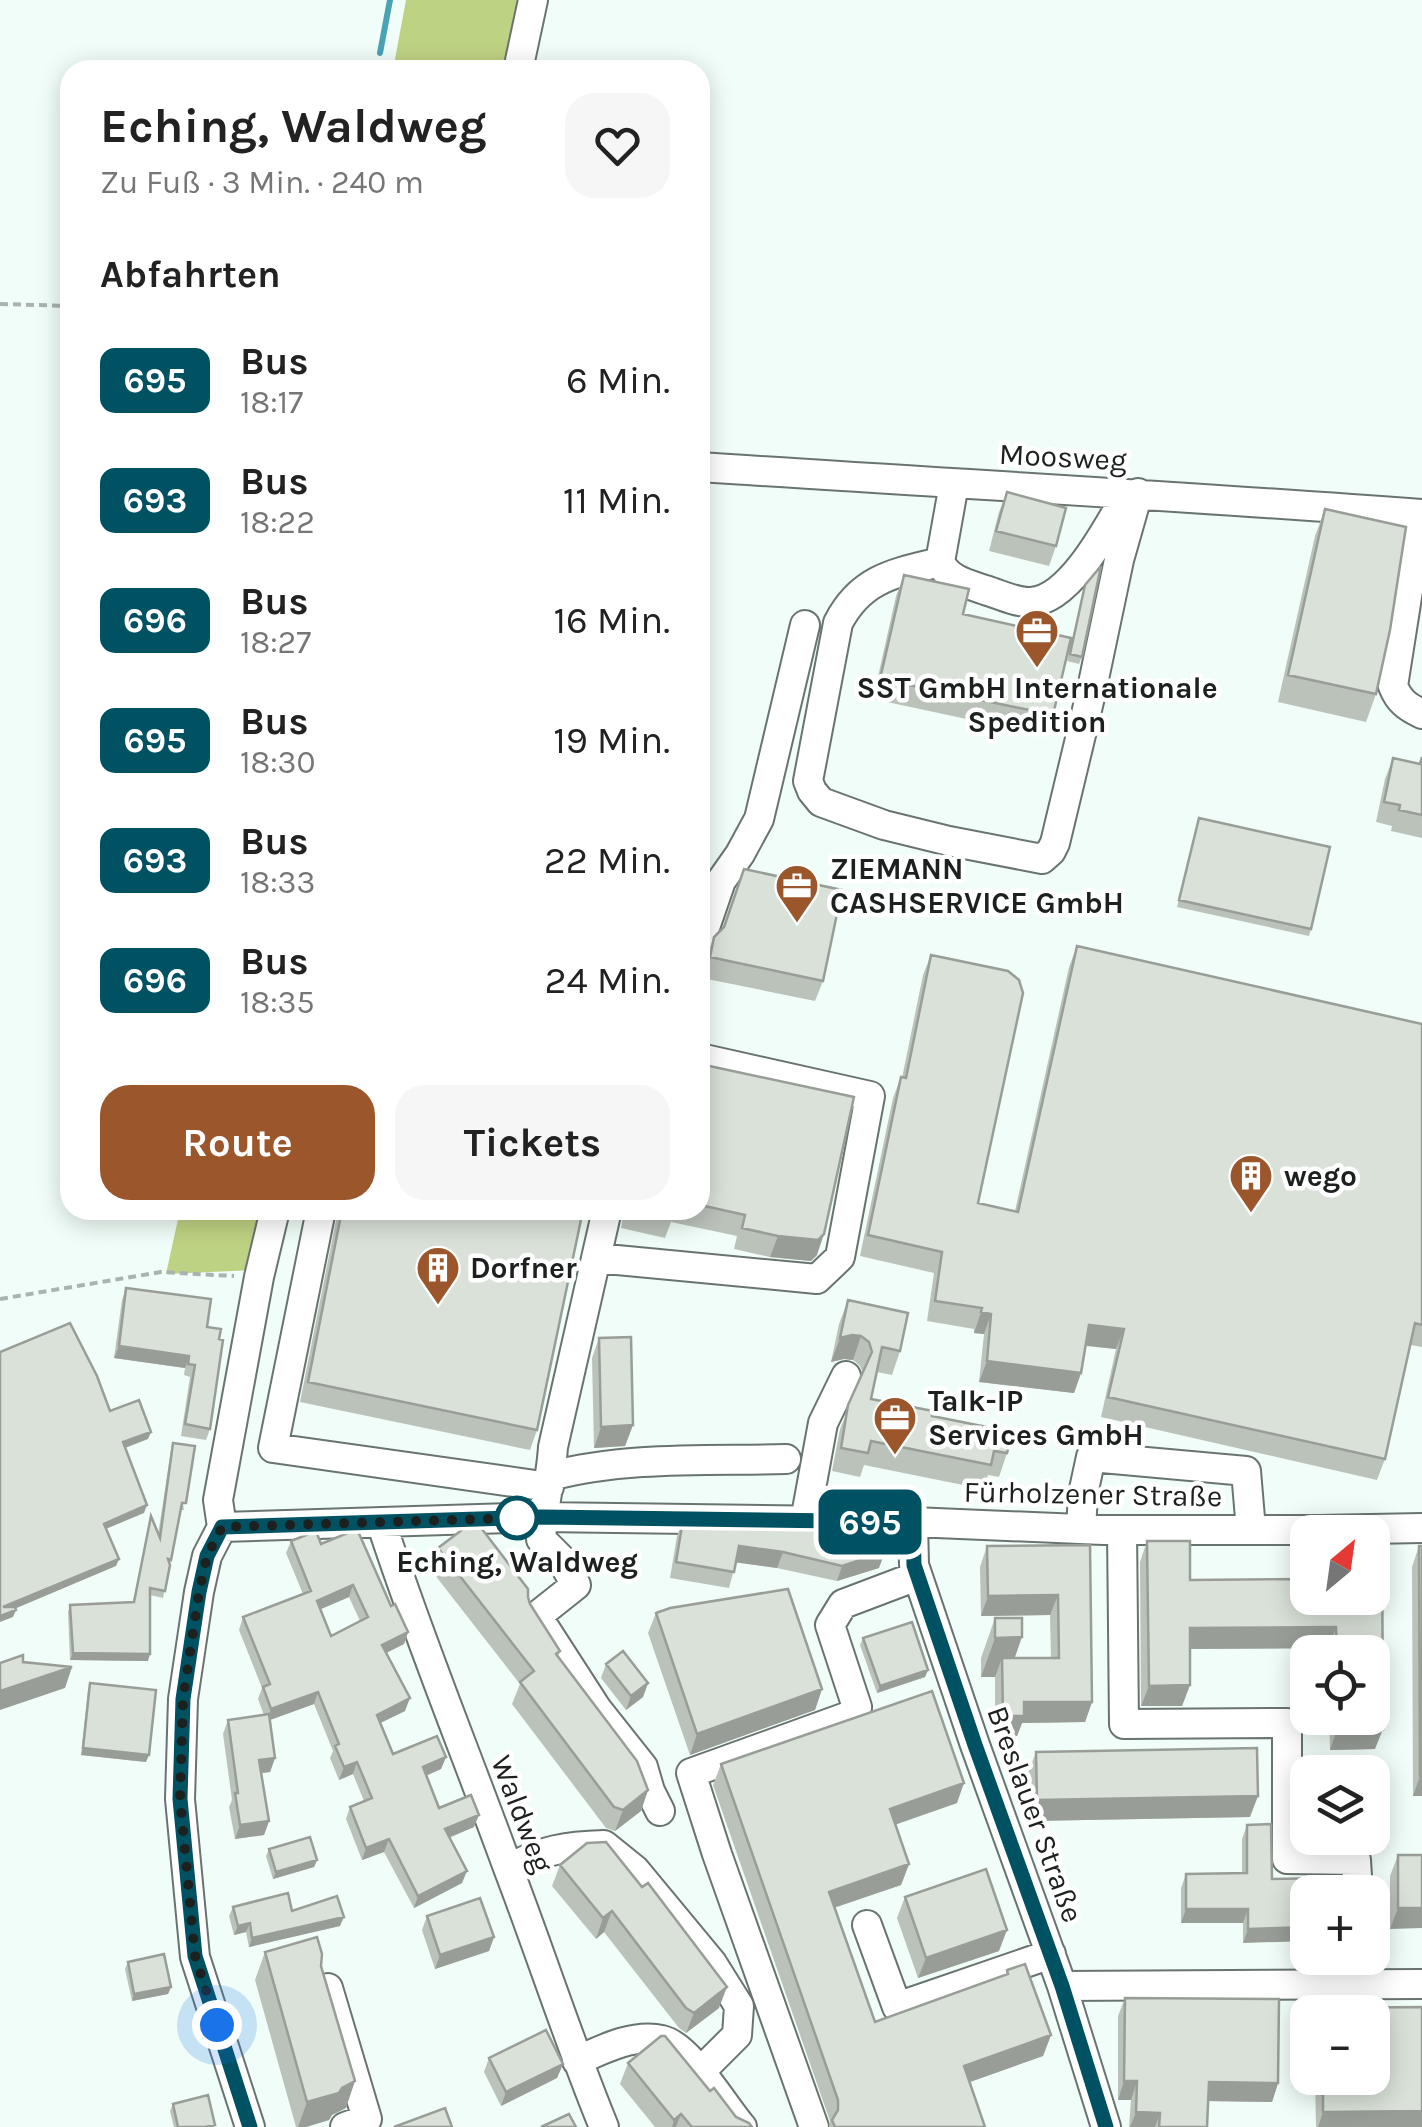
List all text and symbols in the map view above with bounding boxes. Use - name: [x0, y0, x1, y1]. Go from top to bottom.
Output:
- button: heart: [565, 93, 670, 198]
- text: Eching, Waldweg: [100, 98, 487, 154]
- text: Zu Fuß · 3 Min. · 240 m: [100, 164, 424, 201]
- text: Abfahrten: [100, 252, 281, 297]
- text: Bus: [240, 339, 309, 384]
- text: 6 Min.: [566, 358, 670, 403]
- text: 695: [124, 360, 186, 401]
- text: 18:17: [240, 384, 303, 421]
- street label: Moosweg: [998, 436, 1128, 478]
- text: Bus: [240, 459, 309, 504]
- text: 11 Min.: [563, 478, 670, 523]
- text: 693: [123, 480, 187, 521]
- text: 18:22: [240, 504, 315, 541]
- text: Bus: [240, 579, 309, 624]
- text: 16 Min.: [553, 598, 670, 643]
- text: 696: [123, 600, 187, 641]
- office icon: SST GmbH Internationale Spedition: [1014, 608, 1060, 669]
- text: 18:27: [240, 624, 311, 661]
- place label: SST GmbH Internationale Spedition: [856, 670, 1218, 740]
- text: Bus: [240, 699, 309, 744]
- text: 19 Min.: [553, 718, 670, 763]
- text: 695: [124, 720, 186, 761]
- text: 18:30: [240, 744, 316, 781]
- text: Bus: [240, 819, 309, 864]
- text: 22 Min.: [544, 838, 670, 883]
- text: 693: [123, 840, 187, 881]
- place label: ZIEMANN CASHSERVICE GmbH: [830, 851, 1124, 921]
- office icon: ZIEMANN CASHSERVICE GmbH: [774, 863, 820, 924]
- text: 18:33: [240, 864, 315, 901]
- text: Bus: [240, 939, 309, 984]
- text: 24 Min.: [545, 958, 670, 1003]
- text: 696: [123, 960, 187, 1001]
- text: 18:35: [240, 984, 315, 1021]
- button: Route: [100, 1085, 375, 1200]
- button: Tickets: [395, 1085, 670, 1200]
- building icon: wego: [1228, 1153, 1274, 1214]
- place label: wego: [1284, 1158, 1357, 1194]
- building icon: Dorfner: [415, 1245, 461, 1306]
- place label: Dorfner: [470, 1250, 577, 1286]
- place label: Talk-IP Services GmbH: [928, 1383, 1144, 1453]
- office icon: Talk-IP Services GmbH: [872, 1395, 918, 1456]
- street label: Fürholzener Straße: [963, 1474, 1223, 1514]
- line badge: 695: [812, 1490, 928, 1554]
- marker: Eching, Waldweg: [496, 1497, 538, 1539]
- text: 695: [839, 1502, 901, 1543]
- north arrow: [1290, 1515, 1390, 1615]
- map controls: [1290, 1515, 1390, 2095]
- place label: Eching, Waldweg: [396, 1544, 638, 1580]
- button: locate: [1290, 1635, 1390, 1735]
- street label: Breslauer Straße: [979, 1701, 1091, 1927]
- street label: Waldweg: [483, 1750, 561, 1878]
- button: layers: [1290, 1755, 1390, 1855]
- button: +: [1290, 1875, 1390, 1975]
- button: −: [1290, 1995, 1390, 2095]
- your location: [192, 2000, 242, 2050]

